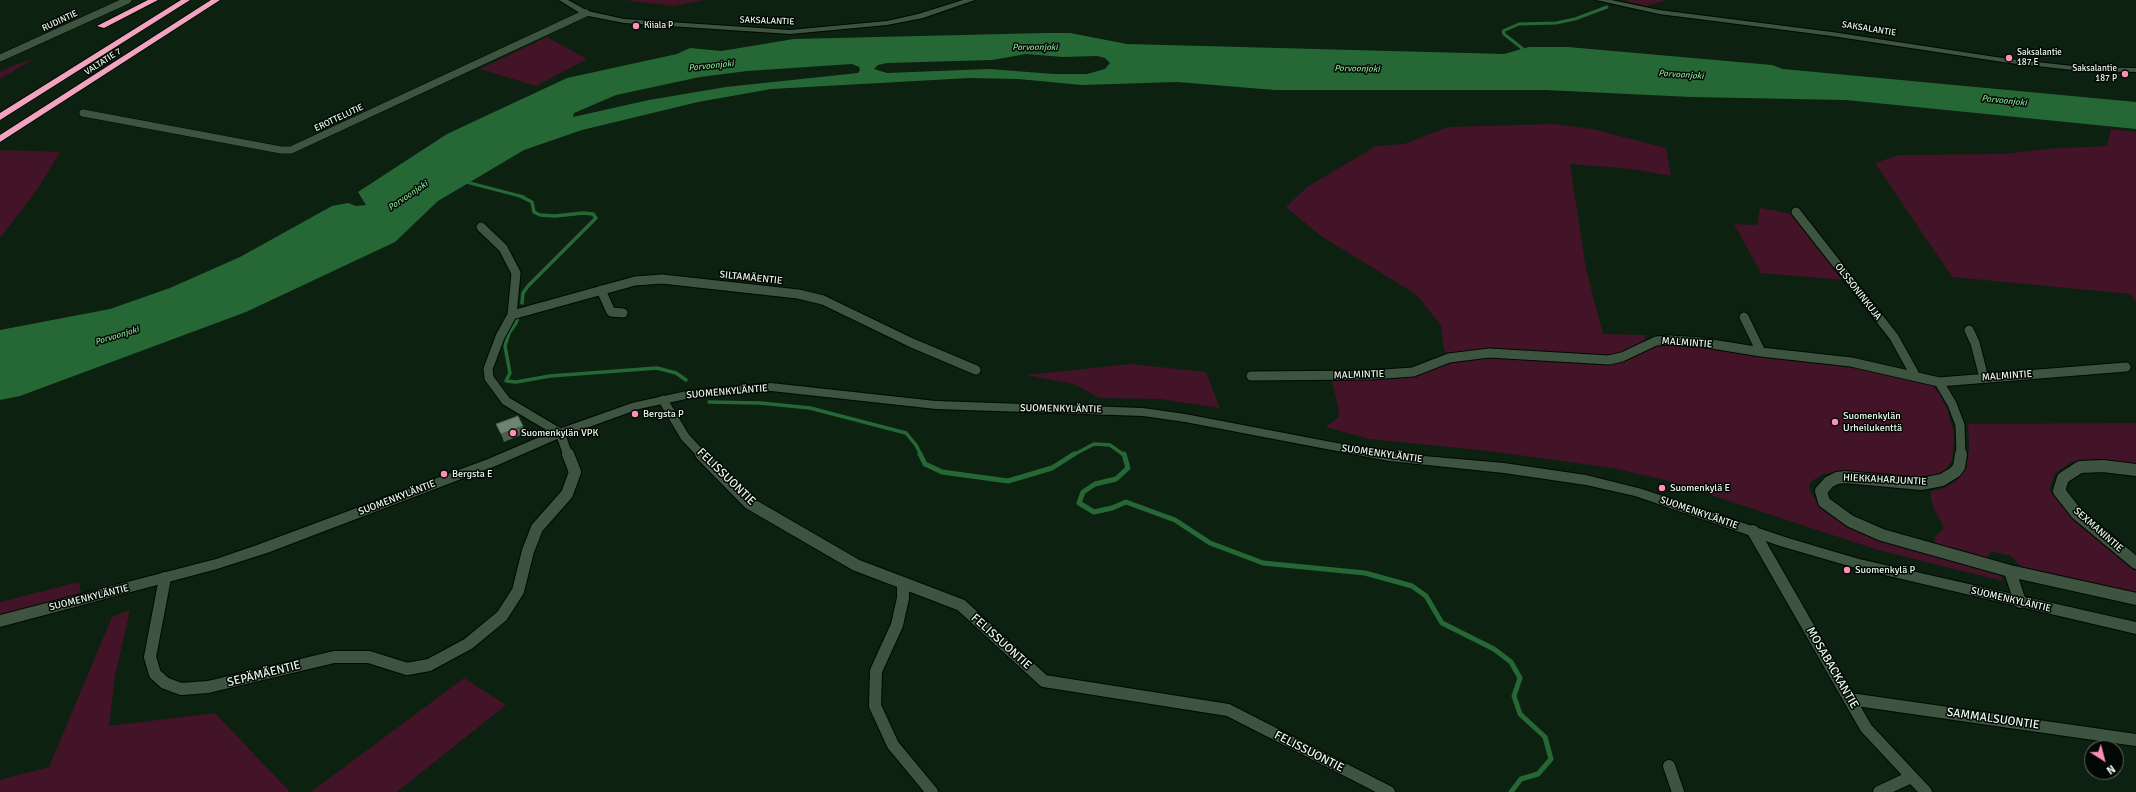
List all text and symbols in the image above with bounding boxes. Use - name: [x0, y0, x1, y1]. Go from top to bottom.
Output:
- street label: RUDINTIE: [40, 8, 80, 34]
- street label: SAKSALANTIE: [739, 15, 795, 27]
- street label: SAKSALANTIE: [1841, 19, 1897, 39]
- marker: Kiiala P: [631, 21, 641, 31]
- place label: Kiiala P: [644, 21, 673, 31]
- water label: Porvoonjoki: [1012, 43, 1058, 53]
- street label: VALTATIE 7: [83, 46, 123, 78]
- place label: Saksalantie 187 E: [2017, 48, 2062, 69]
- marker: Saksalantie 187 E: [2004, 53, 2014, 63]
- water label: Porvoonjoki: [688, 58, 734, 74]
- water label: Porvoonjoki: [1334, 63, 1380, 75]
- place label: Saksalantie 187 P: [2072, 64, 2117, 85]
- water label: Porvoonjoki: [1658, 68, 1704, 82]
- marker: Saksalantie 187 P: [2120, 69, 2130, 79]
- water label: Porvoonjoki: [1981, 93, 2027, 109]
- street label: EROTTELUTIE: [313, 102, 365, 134]
- water label: Porvoonjoki: [386, 179, 430, 213]
- street label: OLSSONINKUJA: [1832, 261, 1884, 323]
- street label: SILTAMÄENTIE: [719, 269, 783, 287]
- water label: Porvoonjoki: [94, 324, 140, 348]
- street label: MALMINTIE: [1661, 335, 1713, 351]
- street label: MALMINTIE: [1333, 368, 1385, 382]
- street label: MALMINTIE: [1981, 368, 2033, 384]
- street label: SUOMENKYLÄNTIE: [686, 382, 768, 402]
- street label: SUOMENKYLÄNTIE: [1020, 402, 1102, 416]
- place label: Bergsta P: [643, 408, 684, 420]
- marker: Bergsta P: [630, 409, 640, 419]
- place label: Suomenkylän Urheilukenttä: [1843, 410, 1902, 434]
- marker: Suomenkylän Urheilukenttä: [1830, 417, 1840, 427]
- place label: Suomenkylän VPK: [521, 427, 598, 439]
- marker: Suomenkylän VPK: [508, 428, 518, 438]
- street label: SUOMENKYLÄNTIE: [1341, 442, 1423, 466]
- street label: FELISSUONTIE: [694, 445, 758, 509]
- place label: Bergsta E: [452, 468, 493, 480]
- marker: Bergsta E: [439, 469, 449, 479]
- street label: HIEKKAHARJUNTIE: [1843, 472, 1927, 488]
- street label: SUOMENKYLÄNTIE: [357, 478, 437, 518]
- place label: Suomenkylä E: [1670, 482, 1730, 494]
- marker: Suomenkylä E: [1657, 483, 1667, 493]
- street label: SUOMENKYLÄNTIE: [1658, 494, 1740, 532]
- street label: SEXMANINTIE: [2071, 505, 2125, 555]
- place label: Suomenkylä P: [1855, 564, 1915, 576]
- marker: Suomenkylä P: [1842, 565, 1852, 575]
- street label: SUOMENKYLÄNTIE: [48, 582, 130, 614]
- street label: SUOMENKYLÄNTIE: [1970, 585, 2052, 615]
- street label: FELISSUONTIE: [968, 611, 1034, 673]
- street label: MOSABACKANTIE: [1803, 625, 1861, 711]
- street label: SEPÄMÄENTIE: [226, 658, 302, 690]
- street label: SAMMALSUONTIE: [1946, 705, 2040, 733]
- street label: FELISSUONTIE: [1272, 728, 1346, 776]
- north arrow: [2084, 740, 2124, 780]
- text: N: [2104, 762, 2118, 777]

